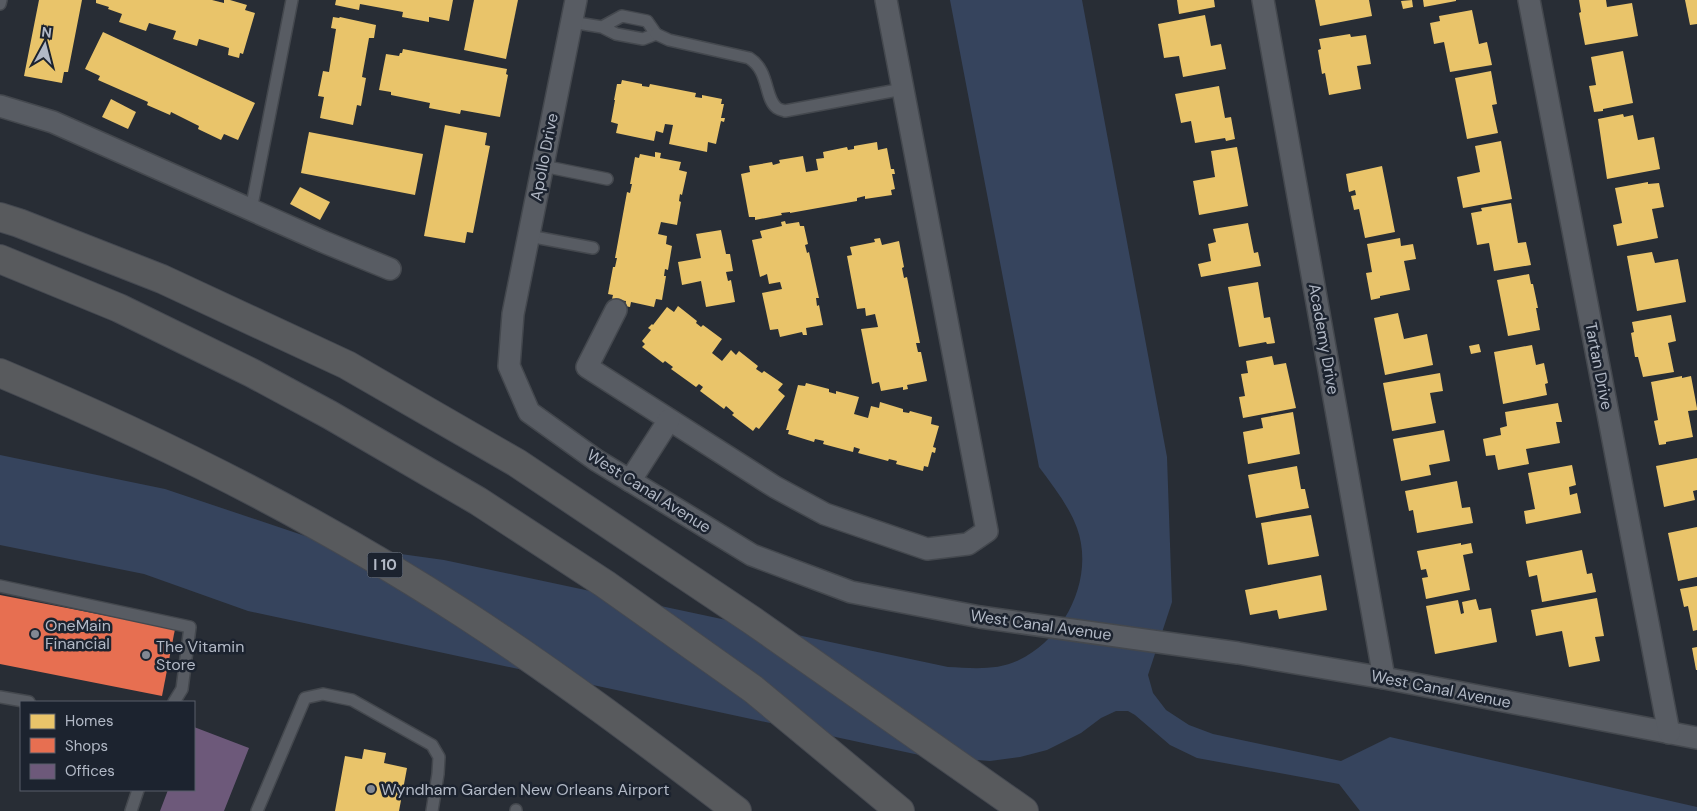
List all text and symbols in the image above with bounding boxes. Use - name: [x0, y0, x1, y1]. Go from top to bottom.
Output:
- north arrow: [20, 20, 70, 70]
- text: N: [40, 23, 53, 42]
- street label: Apollo Drive: [525, 111, 563, 203]
- street label: Academy Drive: [1304, 282, 1344, 396]
- street label: Tartan Drive: [1580, 320, 1618, 412]
- street label: West Canal Avenue: [583, 444, 715, 538]
- road number: I 10: [368, 552, 402, 578]
- street label: West Canal Avenue: [969, 605, 1113, 645]
- place label: OneMain Financial: [45, 615, 111, 654]
- marker: OneMain Financial: [29, 628, 41, 640]
- place label: The Vitamin Store: [156, 636, 244, 675]
- marker: The Vitamin Store: [140, 649, 152, 661]
- street label: West Canal Avenue: [1369, 665, 1513, 713]
- legend: [20, 701, 195, 791]
- text: Homes: [65, 711, 114, 731]
- text: Shops: [65, 736, 108, 756]
- text: Offices: [65, 761, 115, 781]
- place label: Wyndham Garden New Orleans Airport: [381, 779, 670, 800]
- marker: Wyndham Garden New Orleans Airport: [365, 783, 377, 795]

